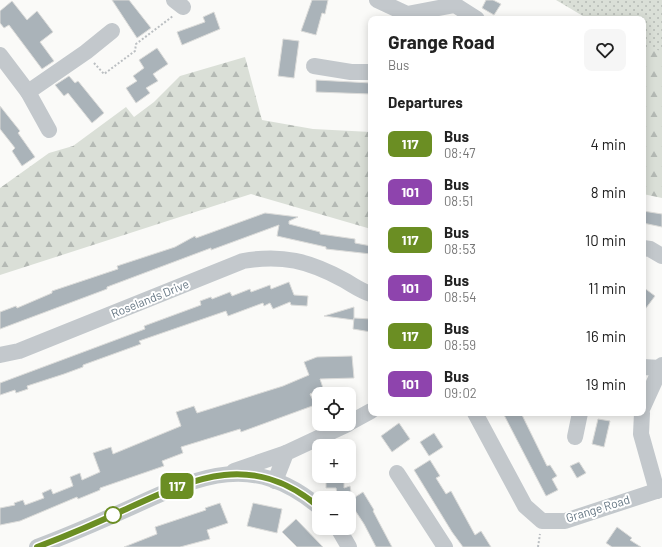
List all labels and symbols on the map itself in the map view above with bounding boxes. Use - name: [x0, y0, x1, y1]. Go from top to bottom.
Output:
- street label: Roselands Drive: [109, 276, 191, 320]
- line badge: 117: [154, 473, 200, 499]
- street label: Grange Road: [564, 492, 631, 524]
- unlabelled marker: [104, 506, 122, 524]

